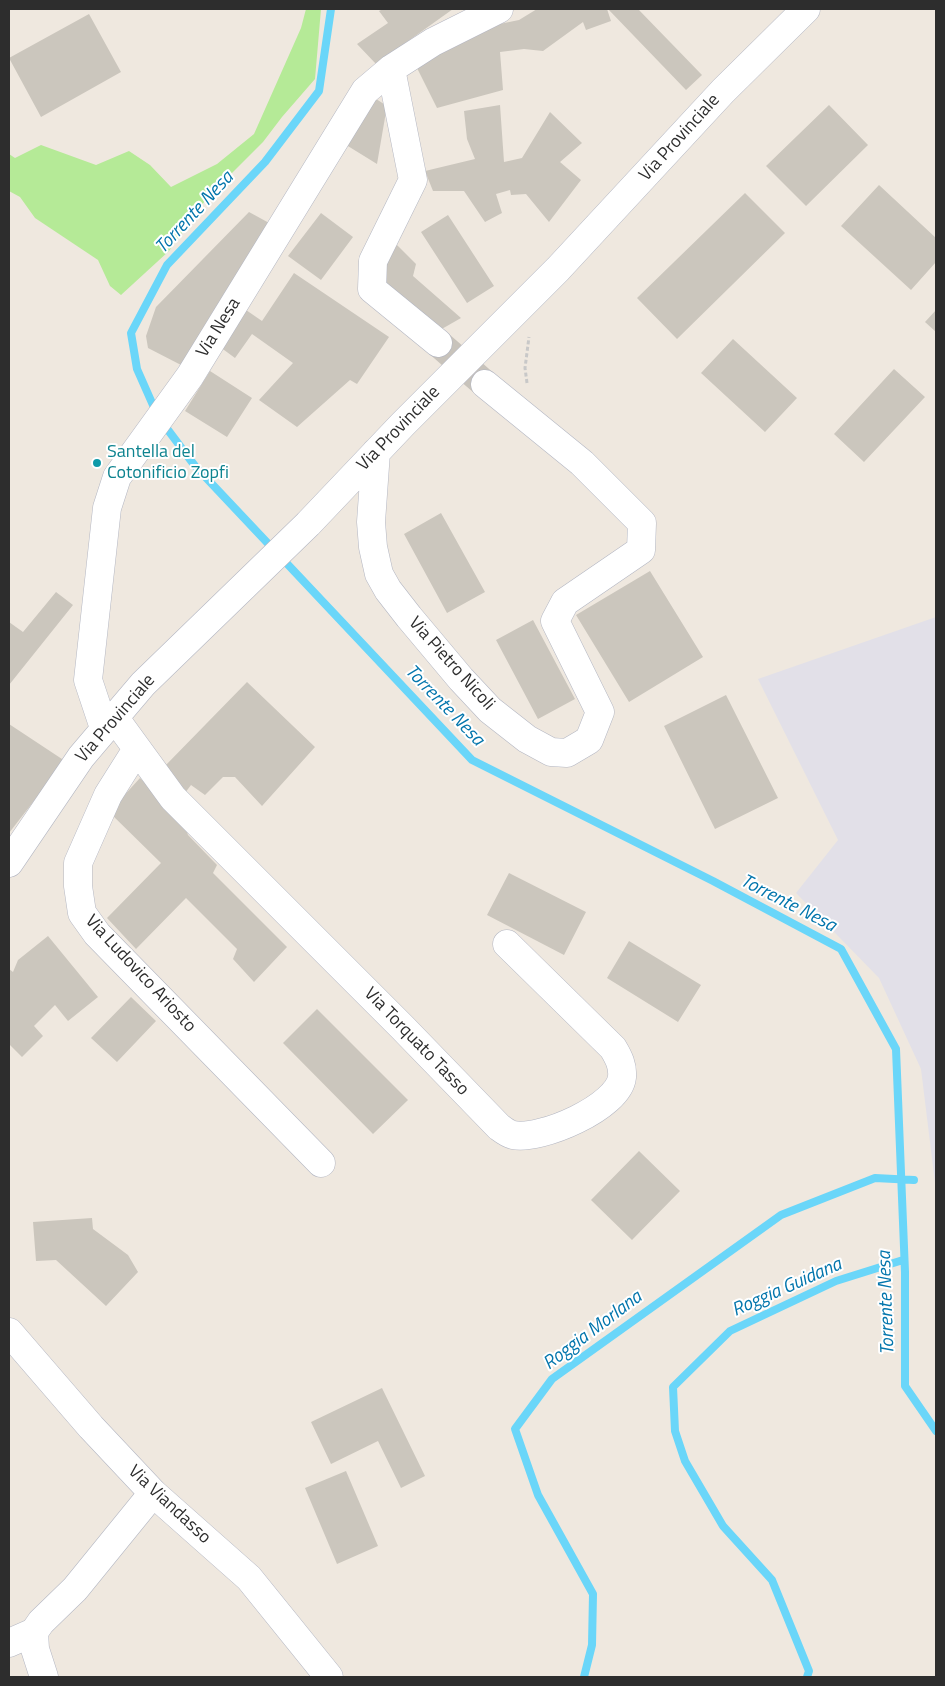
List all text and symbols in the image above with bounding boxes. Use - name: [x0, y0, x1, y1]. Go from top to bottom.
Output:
- street label: Via Provinciale: [635, 90, 725, 186]
- water label: Torrente Nesa: [151, 167, 239, 259]
- street label: Via Nesa: [192, 294, 246, 362]
- street label: Via Provinciale: [353, 382, 445, 476]
- place label: Santella del Cotonificio Zopfi: [107, 442, 229, 484]
- marker: Santella del Cotonificio Zopfi: [91, 457, 103, 469]
- street label: Via Pietro Nicoli: [403, 613, 499, 715]
- water label: Torrente Nesa: [400, 661, 488, 751]
- street label: Via Provinciale: [72, 670, 160, 768]
- water label: Torrente Nesa: [736, 870, 840, 938]
- street label: Via Ludovico Ariosto: [80, 911, 200, 1037]
- street label: Via Torquato Tasso: [359, 984, 473, 1100]
- water label: Torrente Nesa: [874, 1251, 900, 1355]
- water label: Roggia Guidana: [729, 1254, 845, 1322]
- water label: Roggia Morlana: [539, 1286, 647, 1376]
- street label: Via Viandasso: [123, 1461, 215, 1549]

